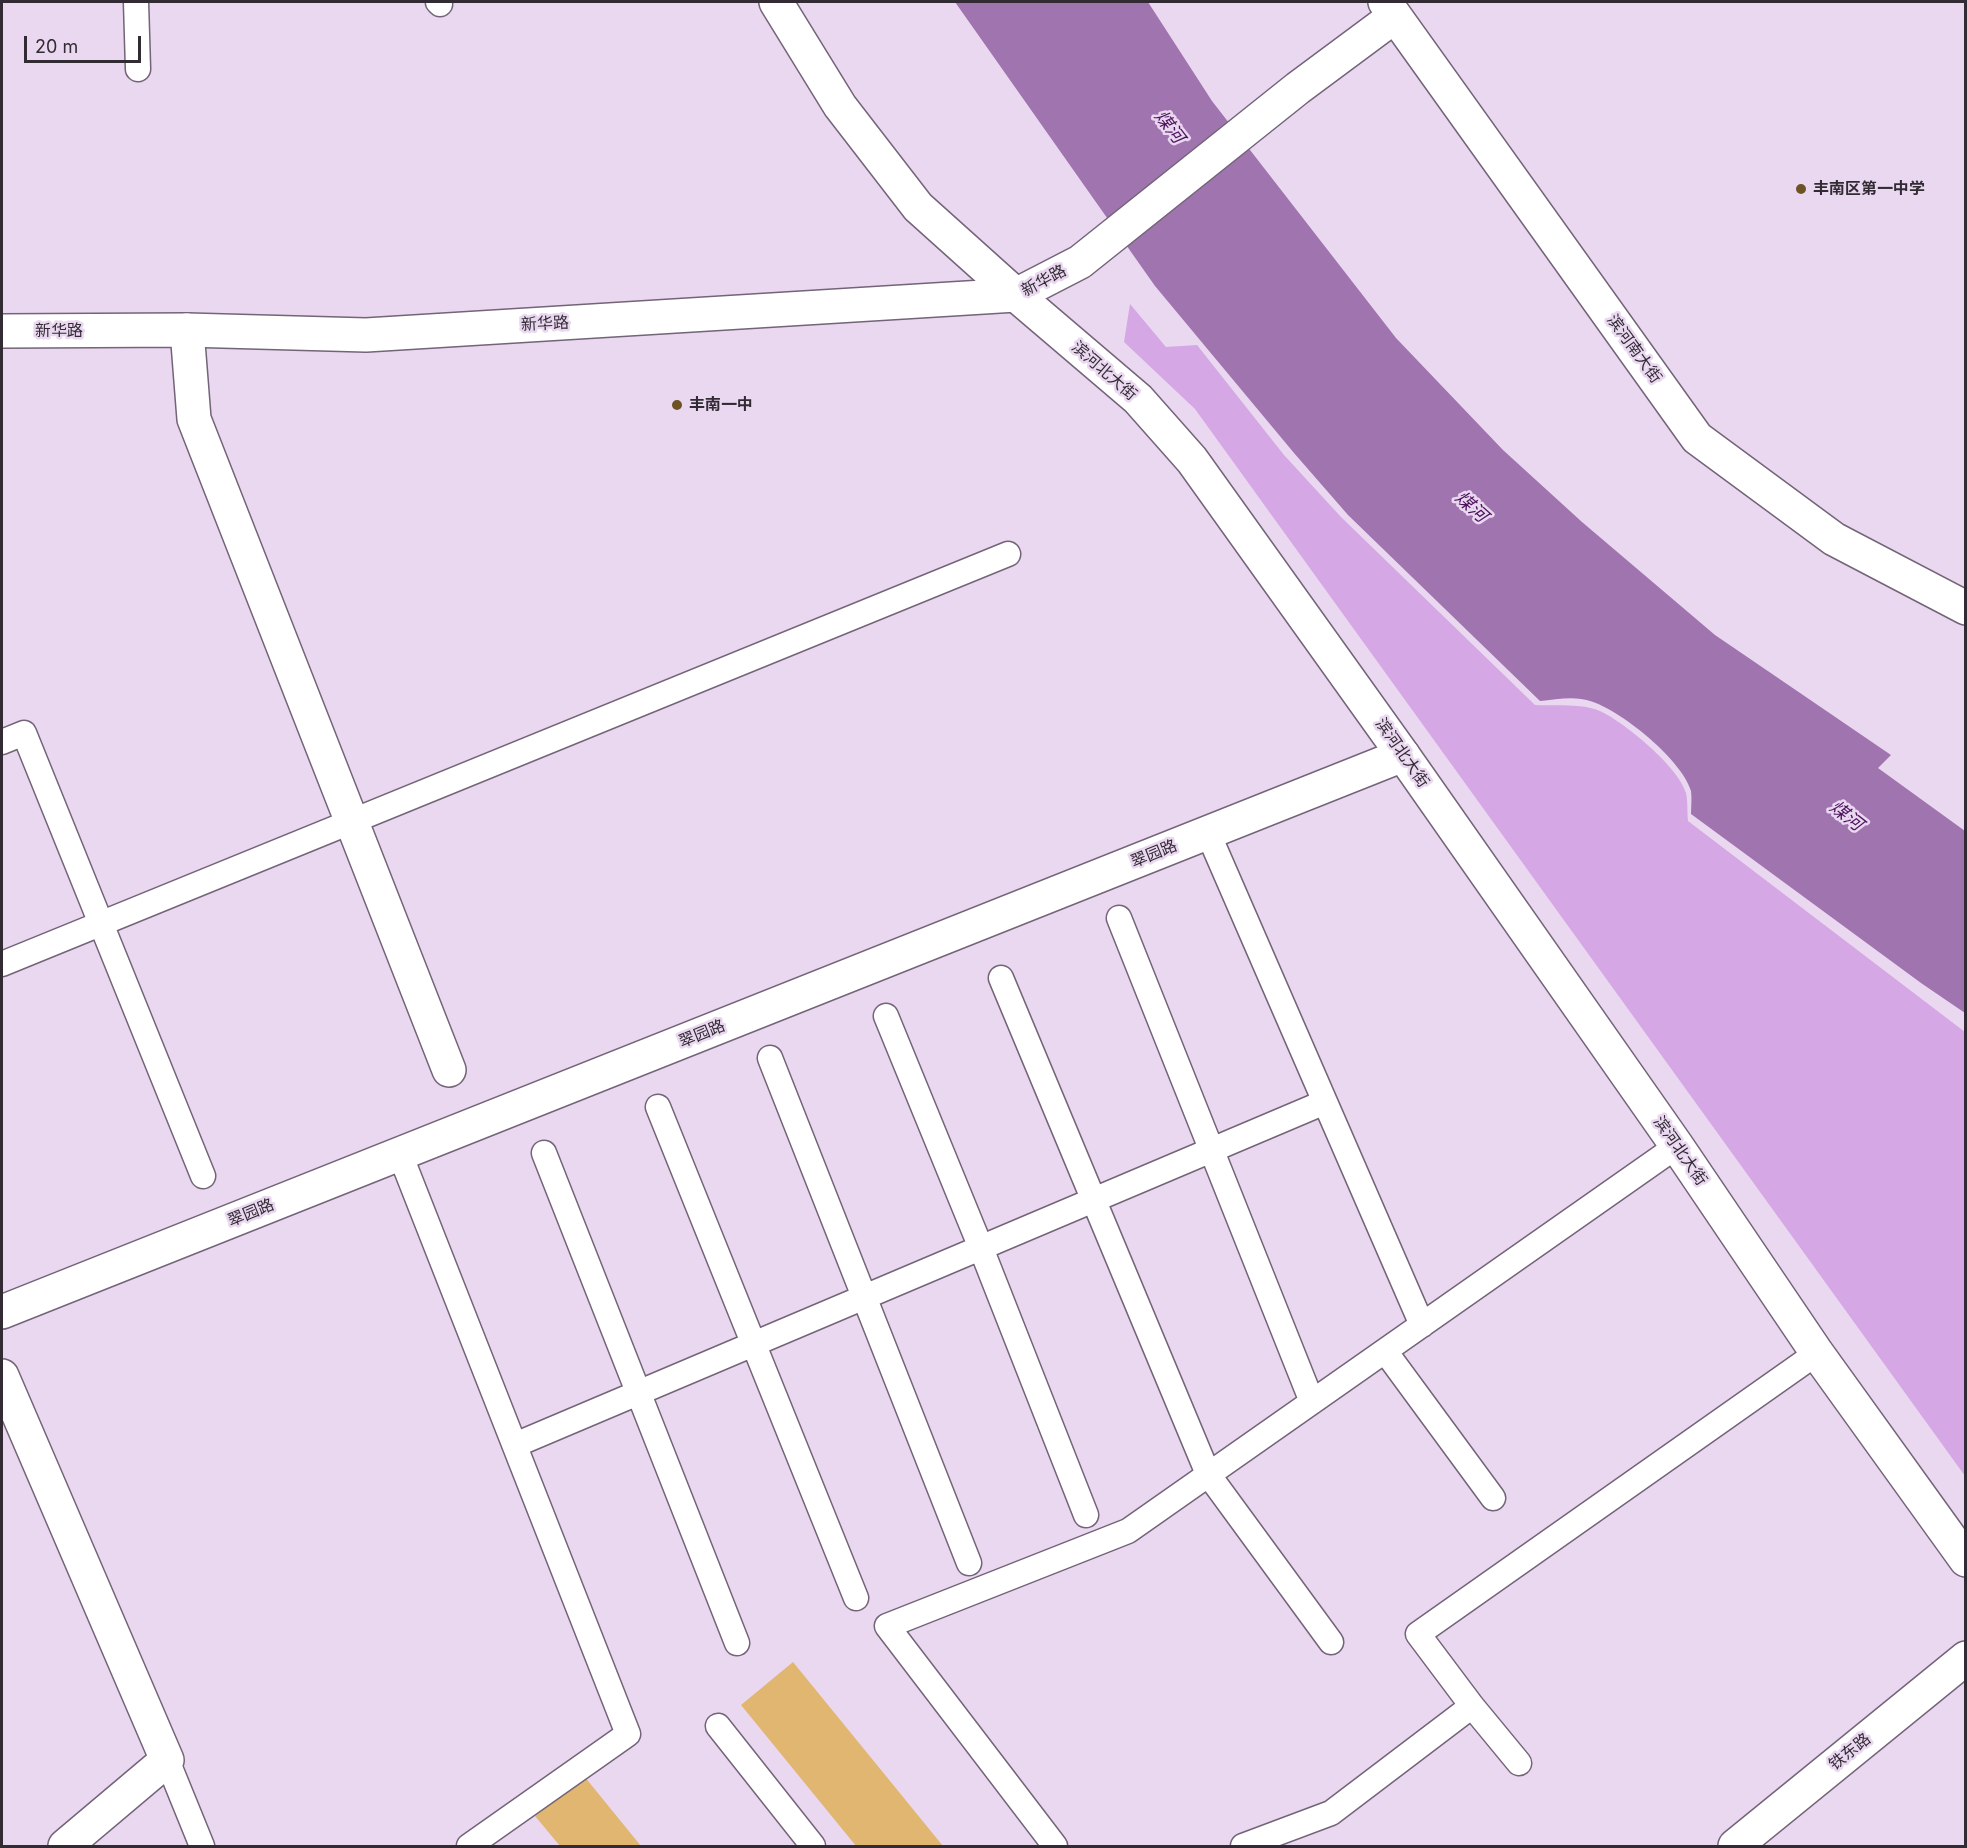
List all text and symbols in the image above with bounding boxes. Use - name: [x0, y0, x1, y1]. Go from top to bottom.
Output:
- scale bar: [27, 24, 144, 62]
- text: 20 m: [35, 36, 78, 57]
- water label: 煤河: [1149, 106, 1189, 148]
- place label: 丰南区第一中学: [1813, 179, 1925, 199]
- marker: 丰南区第一中学: [1794, 182, 1808, 196]
- street label: 新华路: [1018, 261, 1070, 301]
- street label: 滨河南大街: [1603, 311, 1665, 387]
- street label: 新华路: [521, 313, 569, 335]
- street label: 新华路: [35, 321, 83, 341]
- street label: 滨河北大街: [1068, 338, 1140, 404]
- place label: 丰南一中: [689, 395, 753, 415]
- marker: 丰南一中: [670, 398, 684, 412]
- water label: 煤河: [1450, 487, 1492, 527]
- street label: 滨河北大街: [1371, 715, 1433, 791]
- water label: 煤河: [1825, 796, 1867, 836]
- street label: 翠园路: [1128, 836, 1180, 872]
- street label: 翠园路: [676, 1016, 728, 1052]
- street label: 滨河北大街: [1649, 1113, 1711, 1189]
- street label: 翠园路: [225, 1195, 277, 1231]
- street label: 铁东路: [1825, 1729, 1875, 1775]

